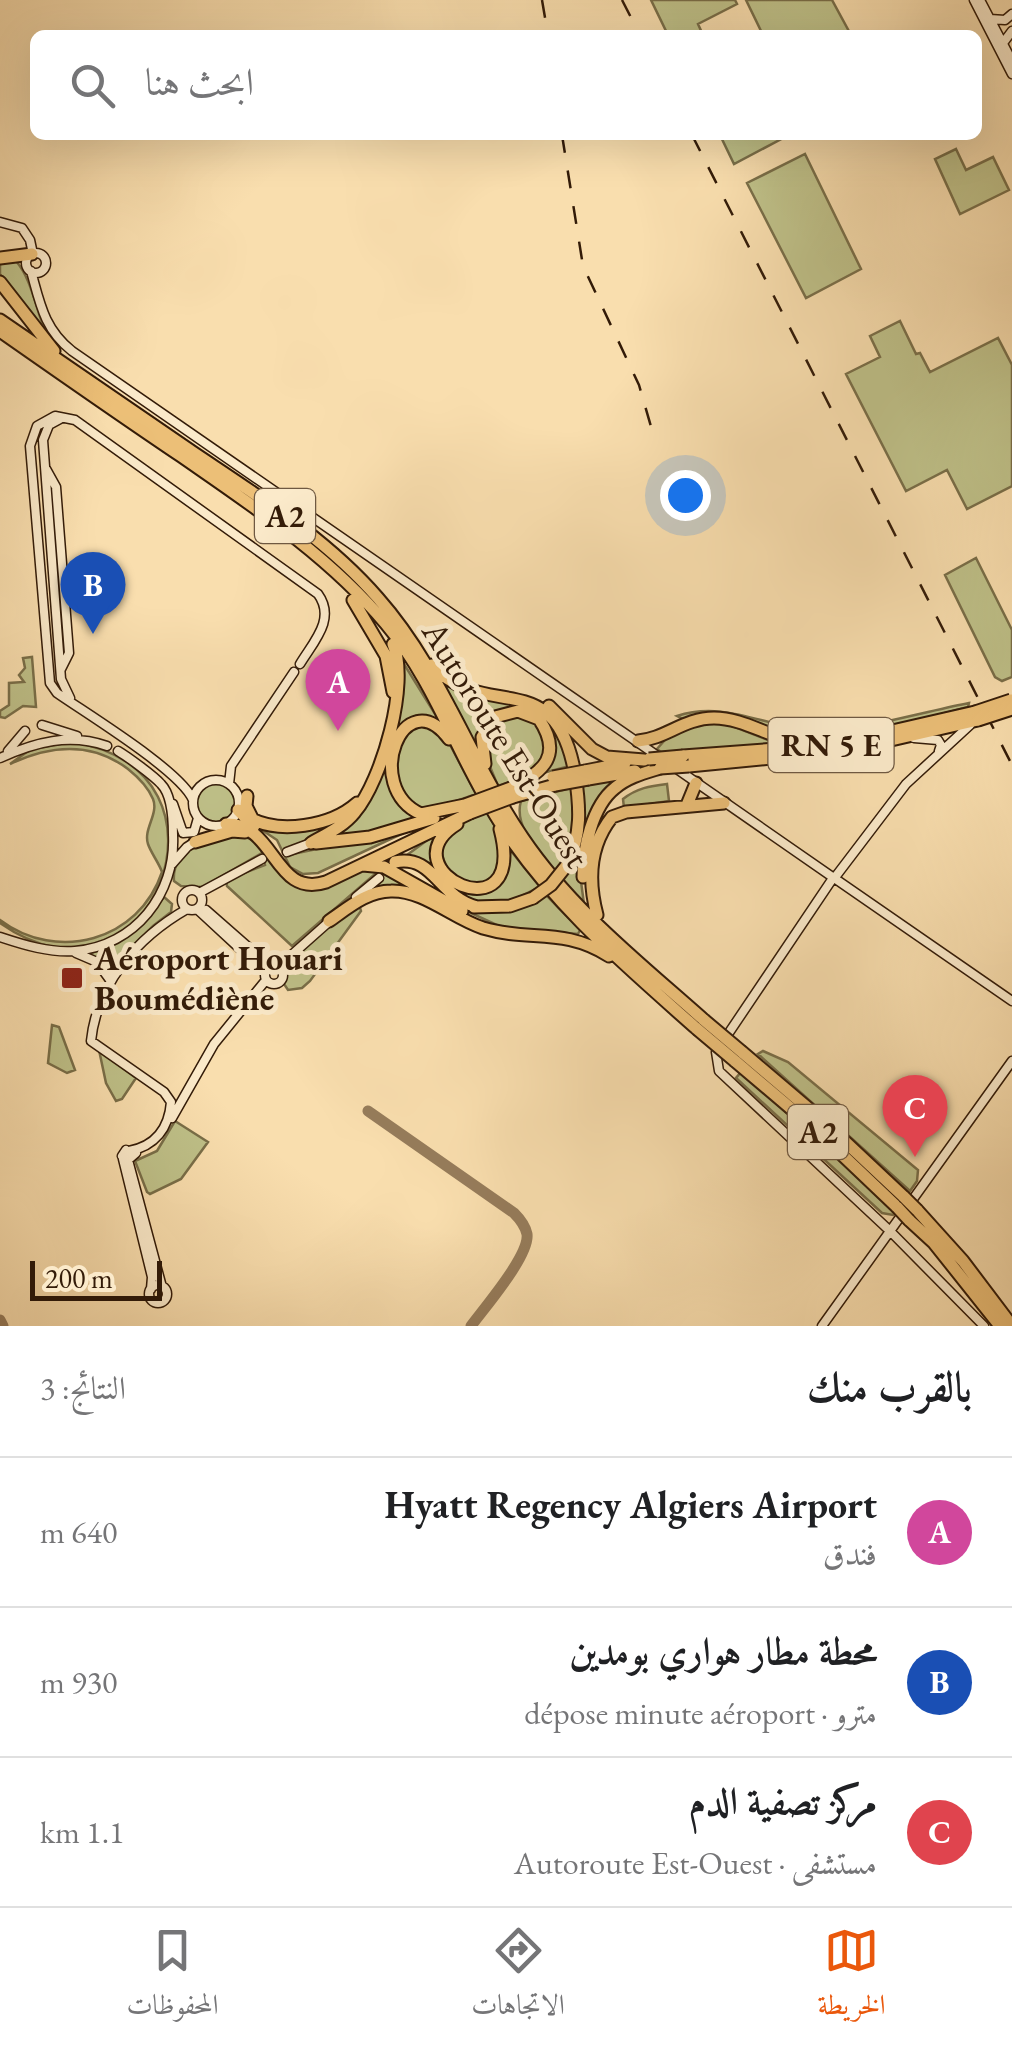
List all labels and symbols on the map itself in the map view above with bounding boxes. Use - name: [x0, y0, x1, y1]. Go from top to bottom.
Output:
- your location: [660, 470, 711, 521]
- road number: A2: [255, 489, 315, 543]
- pin: B: [61, 552, 126, 634]
- street label: Autoroute Est-Ouest: [412, 611, 600, 876]
- pin: A: [306, 648, 370, 731]
- road number: RN 5 E: [768, 718, 894, 772]
- place label: Aéroport Houari Boumédiène: [93, 935, 343, 1020]
- marker: Aéroport Houari Boumédiène: [59, 965, 85, 991]
- pin: C: [882, 1074, 948, 1157]
- road number: A2: [788, 1105, 848, 1159]
- scale bar: [30, 1256, 162, 1300]

